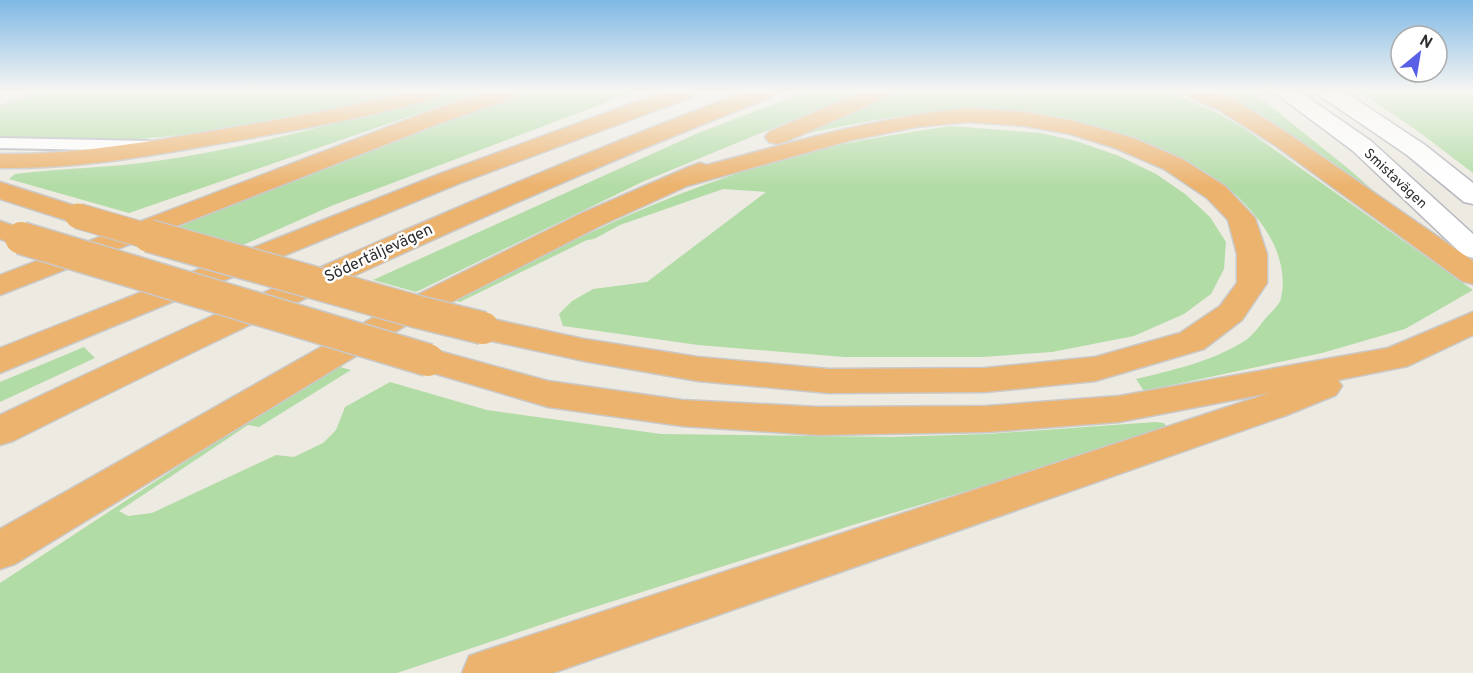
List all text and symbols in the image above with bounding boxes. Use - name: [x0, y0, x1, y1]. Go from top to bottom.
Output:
- north arrow: [1389, 24, 1449, 84]
- text: N: [1416, 31, 1435, 54]
- street label: Smistavägen: [1360, 145, 1430, 213]
- street label: Södertäljevägen: [321, 220, 436, 288]

